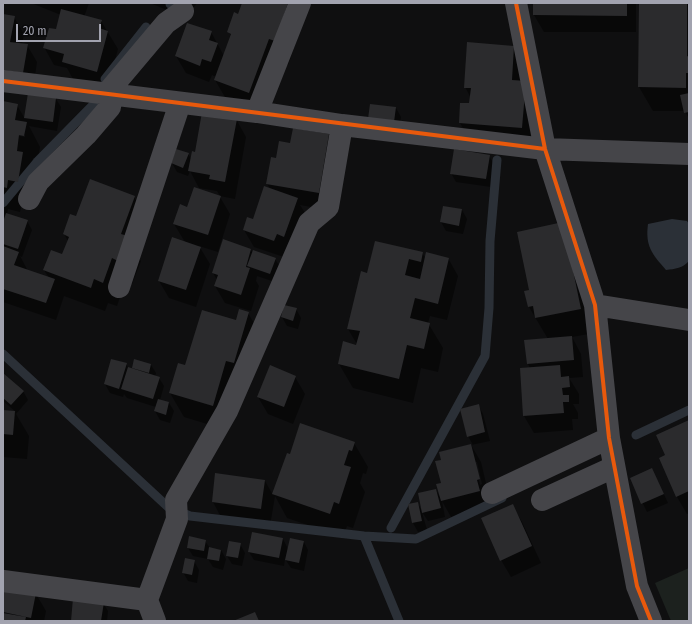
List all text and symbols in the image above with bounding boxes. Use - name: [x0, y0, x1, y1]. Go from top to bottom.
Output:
- scale bar: [18, 16, 103, 42]
- text: 20 m: [23, 24, 47, 38]

